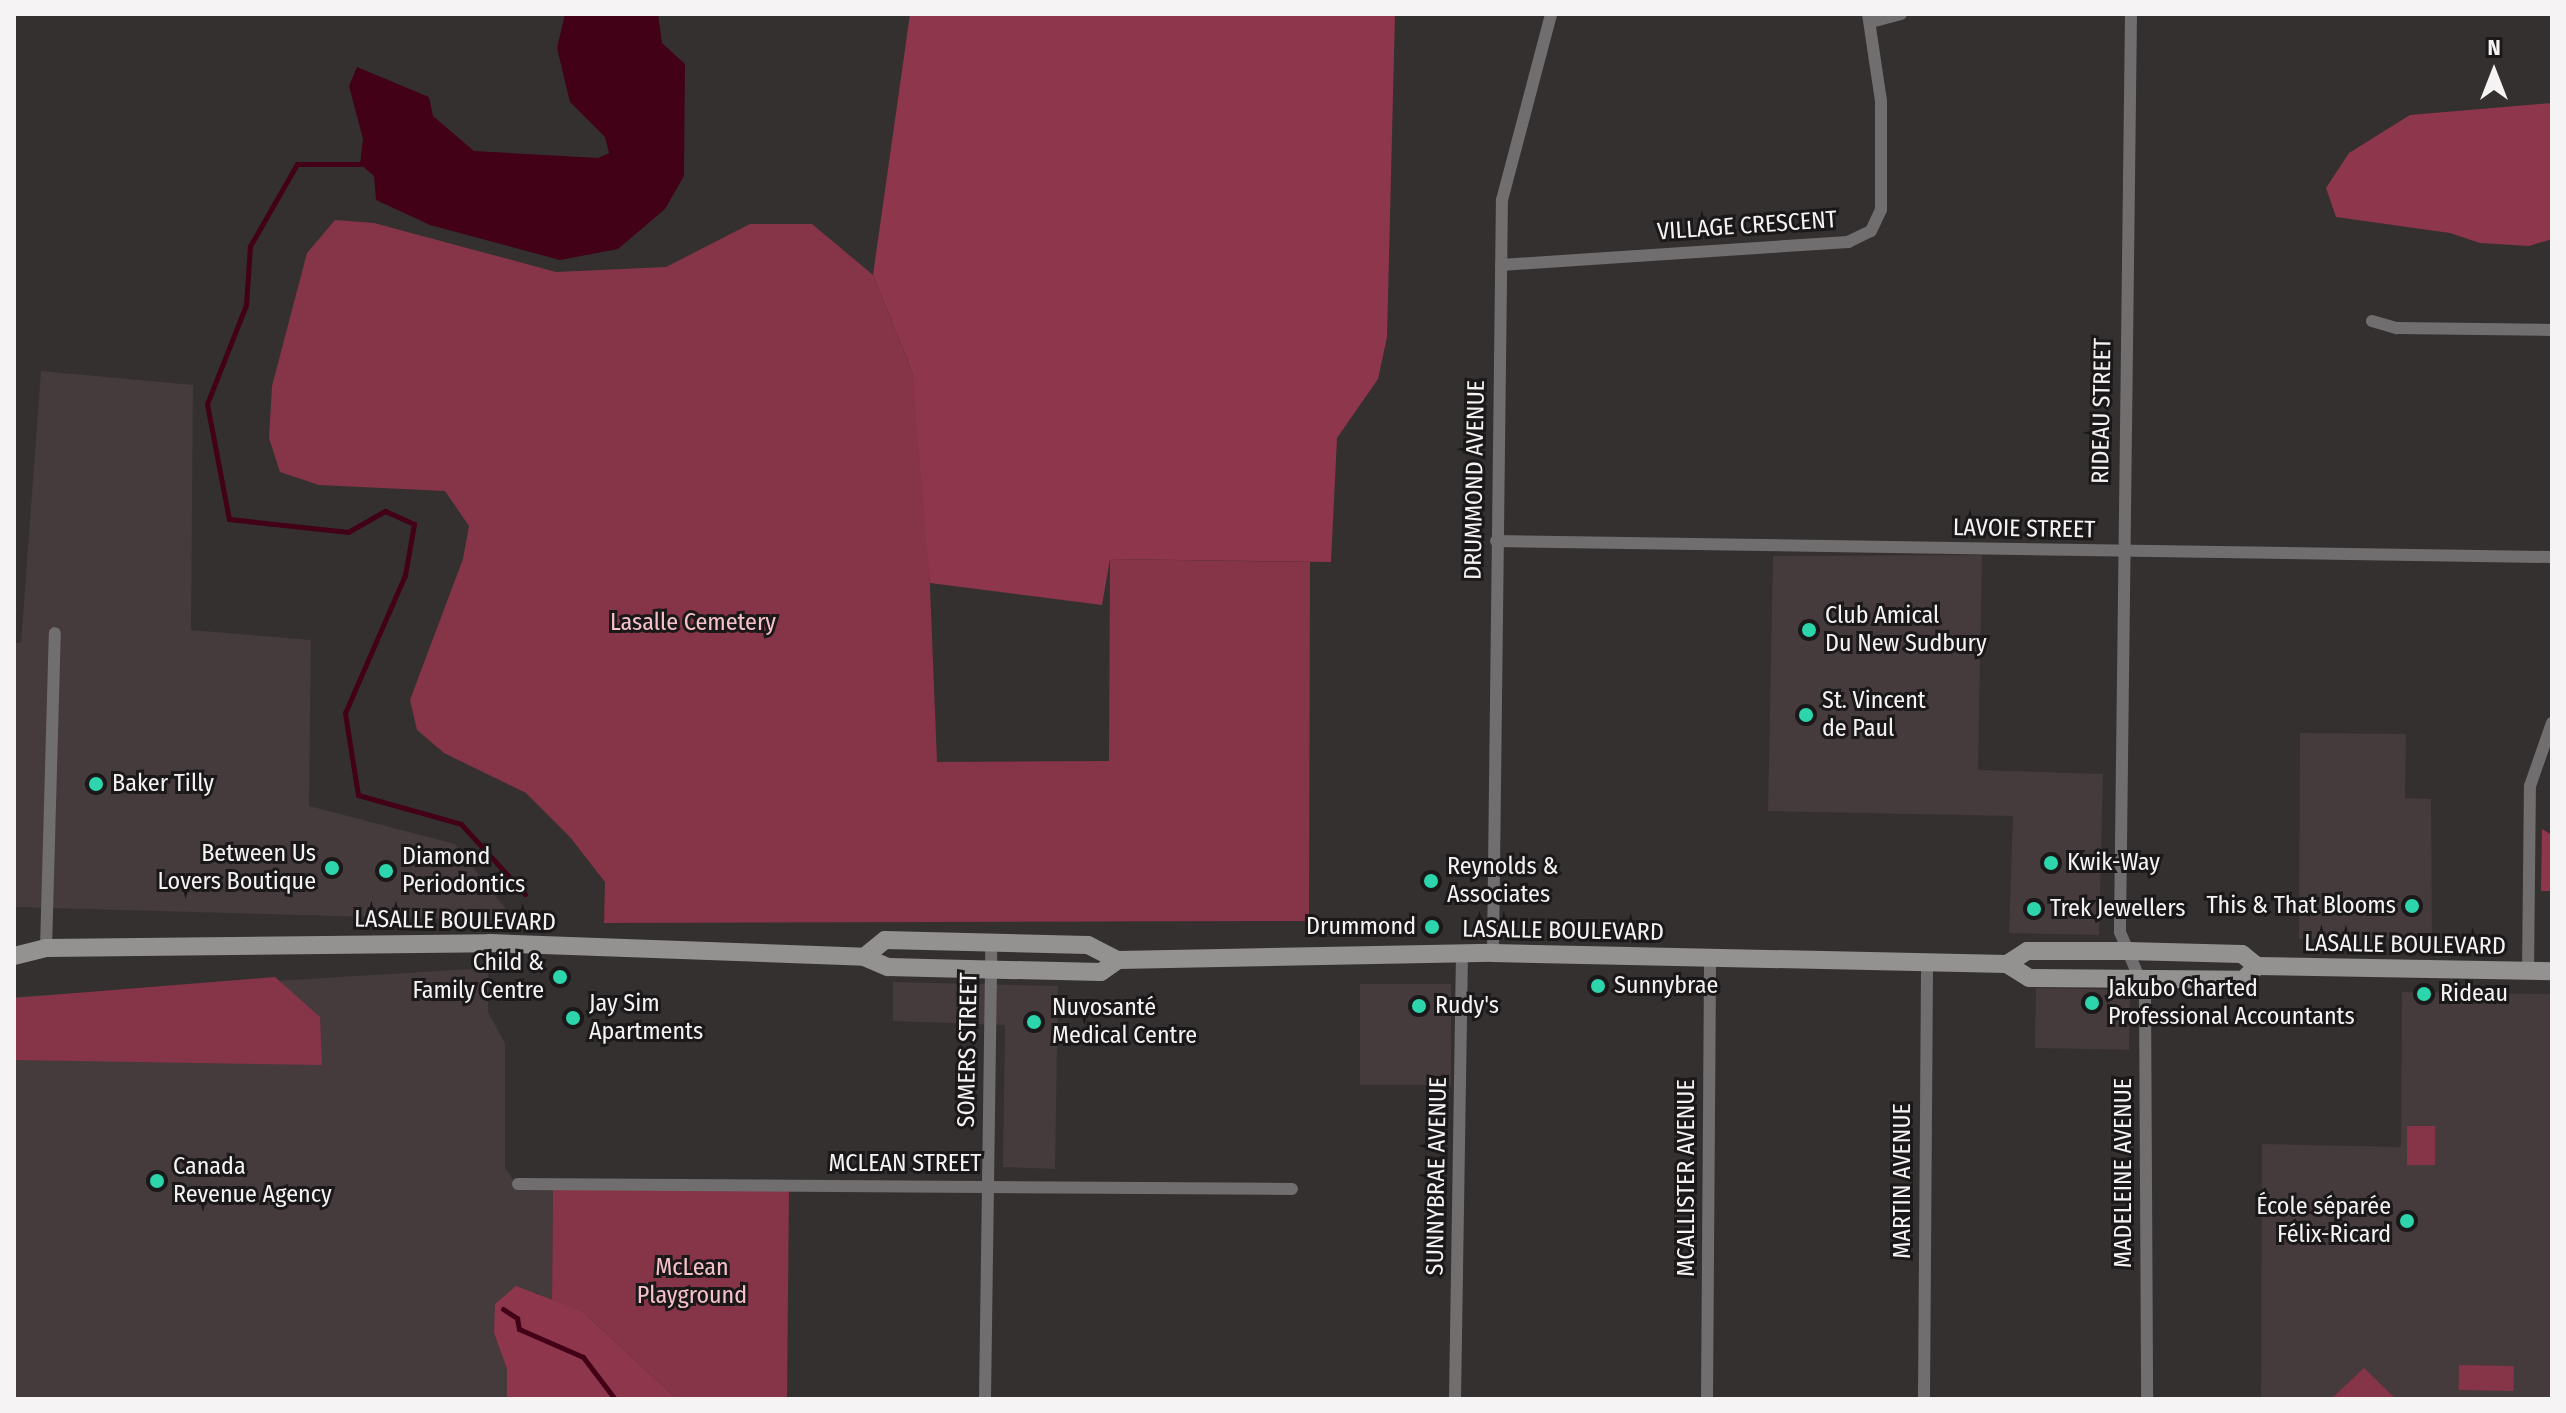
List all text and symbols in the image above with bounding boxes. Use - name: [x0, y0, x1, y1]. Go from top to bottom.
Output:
- north arrow: [2454, 32, 2534, 112]
- text: N: [2487, 34, 2501, 61]
- street label: VILLAGE CRESCENT: [1656, 205, 1838, 247]
- street label: RIDEAU STREET: [2086, 338, 2118, 484]
- street label: DRUMMOND AVENUE: [1459, 380, 1491, 580]
- street label: LAVOIE STREET: [1953, 513, 2095, 545]
- place label: Club Amical Du New Sudbury: [1825, 602, 1987, 658]
- park label: Lasalle Cemetery: [610, 609, 776, 637]
- marker: Club Amical Du New Sudbury: [1800, 621, 1818, 639]
- place label: St. Vincent de Paul: [1822, 687, 1926, 743]
- marker: St. Vincent de Paul: [1797, 706, 1815, 724]
- place label: Baker Tilly: [112, 770, 214, 798]
- marker: Baker Tilly: [87, 775, 105, 793]
- place label: Between Us Lovers Boutique: [158, 840, 316, 896]
- place label: Diamond Periodontics: [402, 843, 525, 899]
- place label: Kwik-Way: [2067, 849, 2160, 877]
- place label: Reynolds & Associates: [1447, 853, 1558, 909]
- marker: Kwik-Way: [2042, 854, 2060, 872]
- marker: Between Us Lovers Boutique: [323, 859, 341, 877]
- marker: Diamond Periodontics: [377, 862, 395, 880]
- marker: Reynolds & Associates: [1422, 872, 1440, 890]
- place label: This & That Blooms: [2206, 892, 2396, 920]
- place label: Trek Jewellers: [2050, 895, 2185, 923]
- marker: This & That Blooms: [2403, 897, 2421, 915]
- marker: Trek Jewellers: [2025, 900, 2043, 918]
- street label: LASALLE BOULEVARD: [354, 905, 556, 937]
- place label: Drummond: [1306, 913, 1416, 941]
- street label: LASALLE BOULEVARD: [1462, 915, 1664, 947]
- marker: Drummond: [1423, 918, 1441, 936]
- street label: LASALLE BOULEVARD: [2304, 929, 2506, 961]
- place label: Child & Family Centre: [413, 949, 544, 1005]
- marker: Child & Family Centre: [551, 968, 569, 986]
- street label: SOMERS STREET: [952, 972, 984, 1128]
- place label: Sunnybrae: [1614, 972, 1718, 1000]
- place label: Jakubo Charted Professional Accountants: [2108, 975, 2355, 1031]
- marker: Sunnybrae: [1589, 977, 1607, 995]
- place label: Rideau: [2440, 980, 2508, 1008]
- marker: Rideau: [2415, 985, 2433, 1003]
- place label: Jay Sim Apartments: [589, 990, 703, 1046]
- place label: Rudy's: [1435, 992, 1499, 1020]
- place label: Nuvosanté Medical Centre: [1052, 994, 1197, 1050]
- marker: Jakubo Charted Professional Accountants: [2083, 994, 2101, 1012]
- marker: Rudy's: [1410, 997, 1428, 1015]
- marker: Jay Sim Apartments: [564, 1009, 582, 1027]
- marker: Nuvosanté Medical Centre: [1023, 1011, 1045, 1033]
- street label: SUNNYBRAE AVENUE: [1421, 1076, 1453, 1276]
- street label: MADELEINE AVENUE: [2110, 1078, 2138, 1268]
- street label: MCALLISTER AVENUE: [1673, 1079, 1701, 1277]
- street label: MARTIN AVENUE: [1889, 1103, 1917, 1259]
- street label: MCLEAN STREET: [829, 1150, 981, 1178]
- place label: Canada Revenue Agency: [173, 1153, 332, 1209]
- marker: Canada Revenue Agency: [148, 1172, 166, 1190]
- place label: École séparée Félix-Ricard: [2256, 1193, 2391, 1249]
- marker: École séparée Félix-Ricard: [2398, 1212, 2416, 1230]
- park label: McLean Playground: [637, 1254, 747, 1310]

